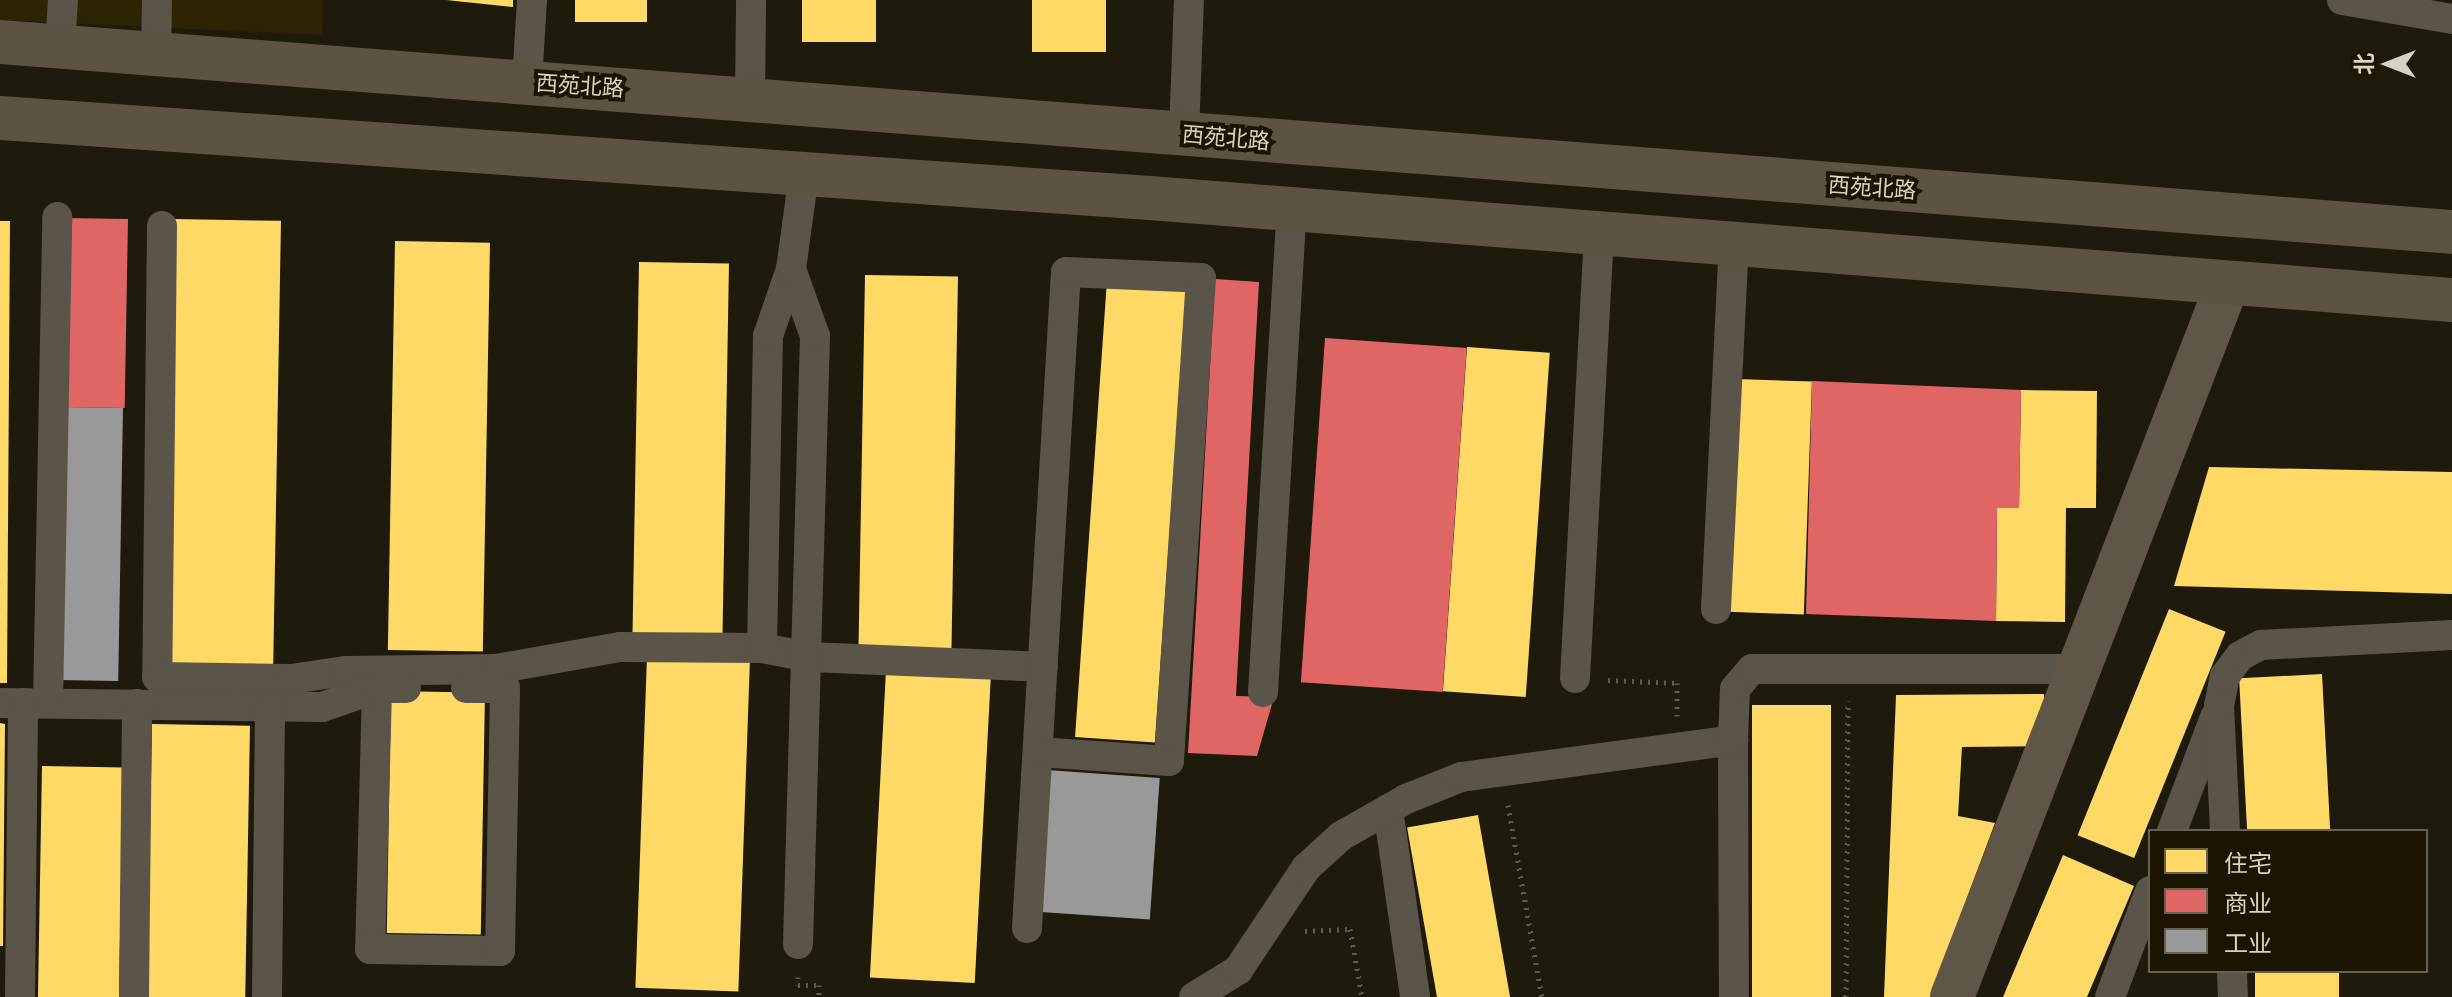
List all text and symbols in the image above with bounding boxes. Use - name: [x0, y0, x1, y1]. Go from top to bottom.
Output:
- north arrow: [2348, 24, 2428, 104]
- text: 北: [2351, 53, 2377, 75]
- street label: 西苑北路: [535, 70, 625, 102]
- street label: 西苑北路: [1181, 121, 1271, 155]
- street label: 西苑北路: [1827, 172, 1917, 204]
- legend: [2148, 829, 2428, 973]
- text: 住宅: [2224, 849, 2272, 878]
- text: 商业: [2224, 889, 2272, 918]
- text: 工业: [2224, 929, 2272, 958]

